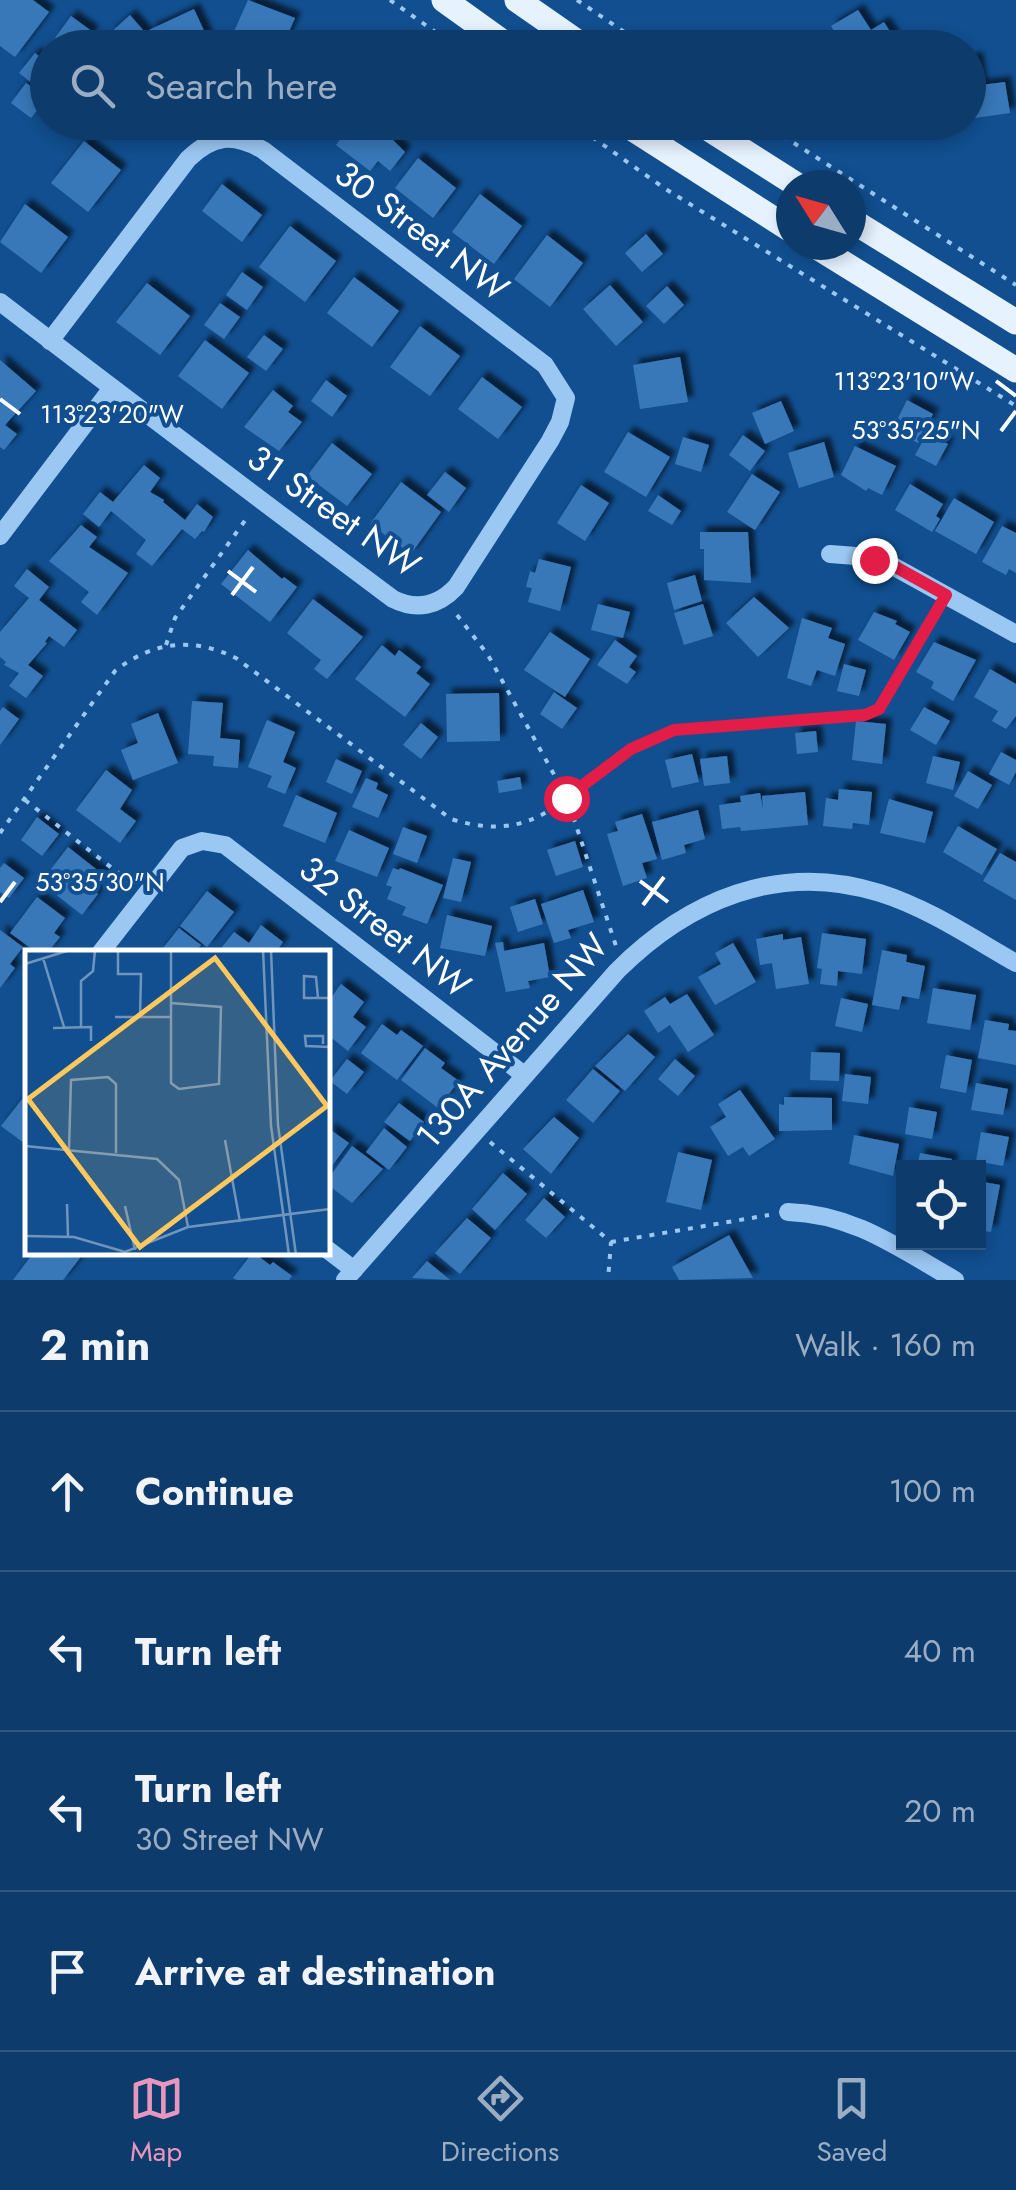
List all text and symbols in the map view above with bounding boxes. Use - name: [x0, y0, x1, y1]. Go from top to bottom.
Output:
- search box: [30, 30, 986, 140]
- icon: search: [65, 58, 120, 113]
- text: Search here: [145, 58, 337, 113]
- street label: 30 Street NW: [325, 149, 520, 313]
- north arrow: [776, 170, 866, 260]
- text: 113°23'10"W: [834, 363, 975, 399]
- text: 113°23'20"W: [40, 396, 184, 432]
- text: 53°35'25"N: [852, 412, 980, 448]
- street label: 31 Street NW: [237, 433, 431, 589]
- route end: [852, 538, 898, 584]
- route start: [544, 776, 590, 822]
- street label: 32 Street NW: [289, 844, 482, 1010]
- text: 53°35'30"N: [35, 864, 165, 900]
- street label: 130A Avenue NW: [404, 922, 620, 1160]
- inset map: [25, 950, 330, 1255]
- map controls: [896, 1160, 986, 1250]
- button: locate: [896, 1160, 986, 1250]
- text: 2 min: [40, 1315, 150, 1376]
- text: Walk · 160 m: [795, 1322, 976, 1368]
- icon: ahead: [40, 1464, 95, 1519]
- text: Continue: [135, 1464, 294, 1519]
- text: 100 m: [889, 1468, 976, 1514]
- icon: left: [40, 1624, 95, 1679]
- text: Turn left: [135, 1624, 281, 1679]
- text: 40 m: [904, 1628, 976, 1674]
- text: Turn left: [135, 1761, 281, 1816]
- icon: left: [40, 1784, 95, 1839]
- text: 20 m: [904, 1788, 976, 1834]
- text: 30 Street NW: [135, 1816, 324, 1862]
- icon: arrive: [40, 1944, 95, 1999]
- text: Arrive at destination: [135, 1944, 496, 1999]
- tab: Map: [129, 2071, 184, 2172]
- tab: Directions: [441, 2071, 559, 2172]
- tab: Saved: [816, 2071, 887, 2172]

